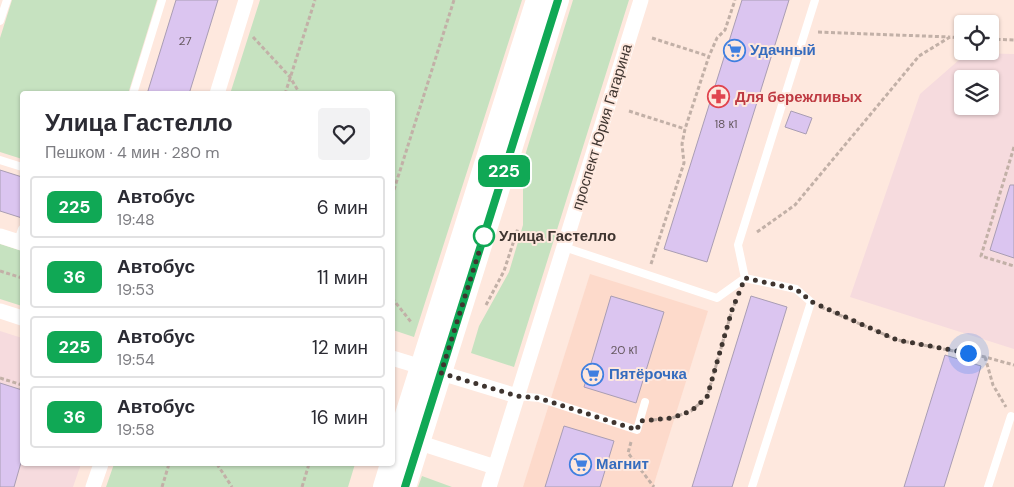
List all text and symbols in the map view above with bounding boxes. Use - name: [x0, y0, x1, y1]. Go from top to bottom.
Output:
- map controls: [954, 15, 999, 115]
- button: locate: [954, 15, 999, 60]
- house number: 27: [178, 33, 192, 49]
- supermarket icon: Удачный: [722, 38, 746, 62]
- place label: Удачный: [750, 40, 816, 60]
- street label: проспект Юрия Гагарина: [567, 41, 637, 213]
- button: layers: [954, 70, 999, 115]
- pharmacy icon: Для бережливых: [707, 85, 731, 109]
- place label: Для бережливых: [735, 87, 863, 107]
- text: Улица Гастелло: [45, 107, 233, 138]
- button: heart: [318, 108, 370, 160]
- house number: 18 к1: [714, 116, 738, 132]
- text: Пешком · 4 мин · 280 m: [45, 142, 220, 163]
- line badge: 225: [475, 155, 533, 187]
- text: 225: [488, 159, 520, 183]
- text: Автобус: [117, 184, 195, 209]
- text: 225: [59, 195, 90, 219]
- text: 6 мин: [317, 195, 368, 220]
- text: 19:48: [117, 209, 155, 230]
- marker: Улица Гастелло: [473, 225, 495, 247]
- place label: Улица Гастелло: [499, 226, 616, 246]
- text: Автобус: [117, 254, 195, 279]
- text: 36: [63, 265, 86, 289]
- text: 11 мин: [317, 265, 368, 290]
- text: 19:53: [117, 279, 155, 300]
- text: Автобус: [117, 324, 195, 349]
- text: 225: [59, 335, 90, 359]
- text: 12 мин: [312, 335, 368, 360]
- your location: [956, 341, 981, 366]
- house number: 20 к1: [610, 342, 638, 358]
- text: 19:54: [117, 349, 155, 370]
- supermarket icon: Пятёрочка: [581, 362, 605, 386]
- place label: Пятёрочка: [609, 364, 687, 384]
- text: Автобус: [117, 394, 195, 419]
- text: 36: [63, 405, 86, 429]
- text: 16 мин: [311, 405, 368, 430]
- text: 19:58: [117, 419, 155, 440]
- supermarket icon: Магнит: [568, 452, 592, 476]
- place label: Магнит: [596, 454, 649, 474]

